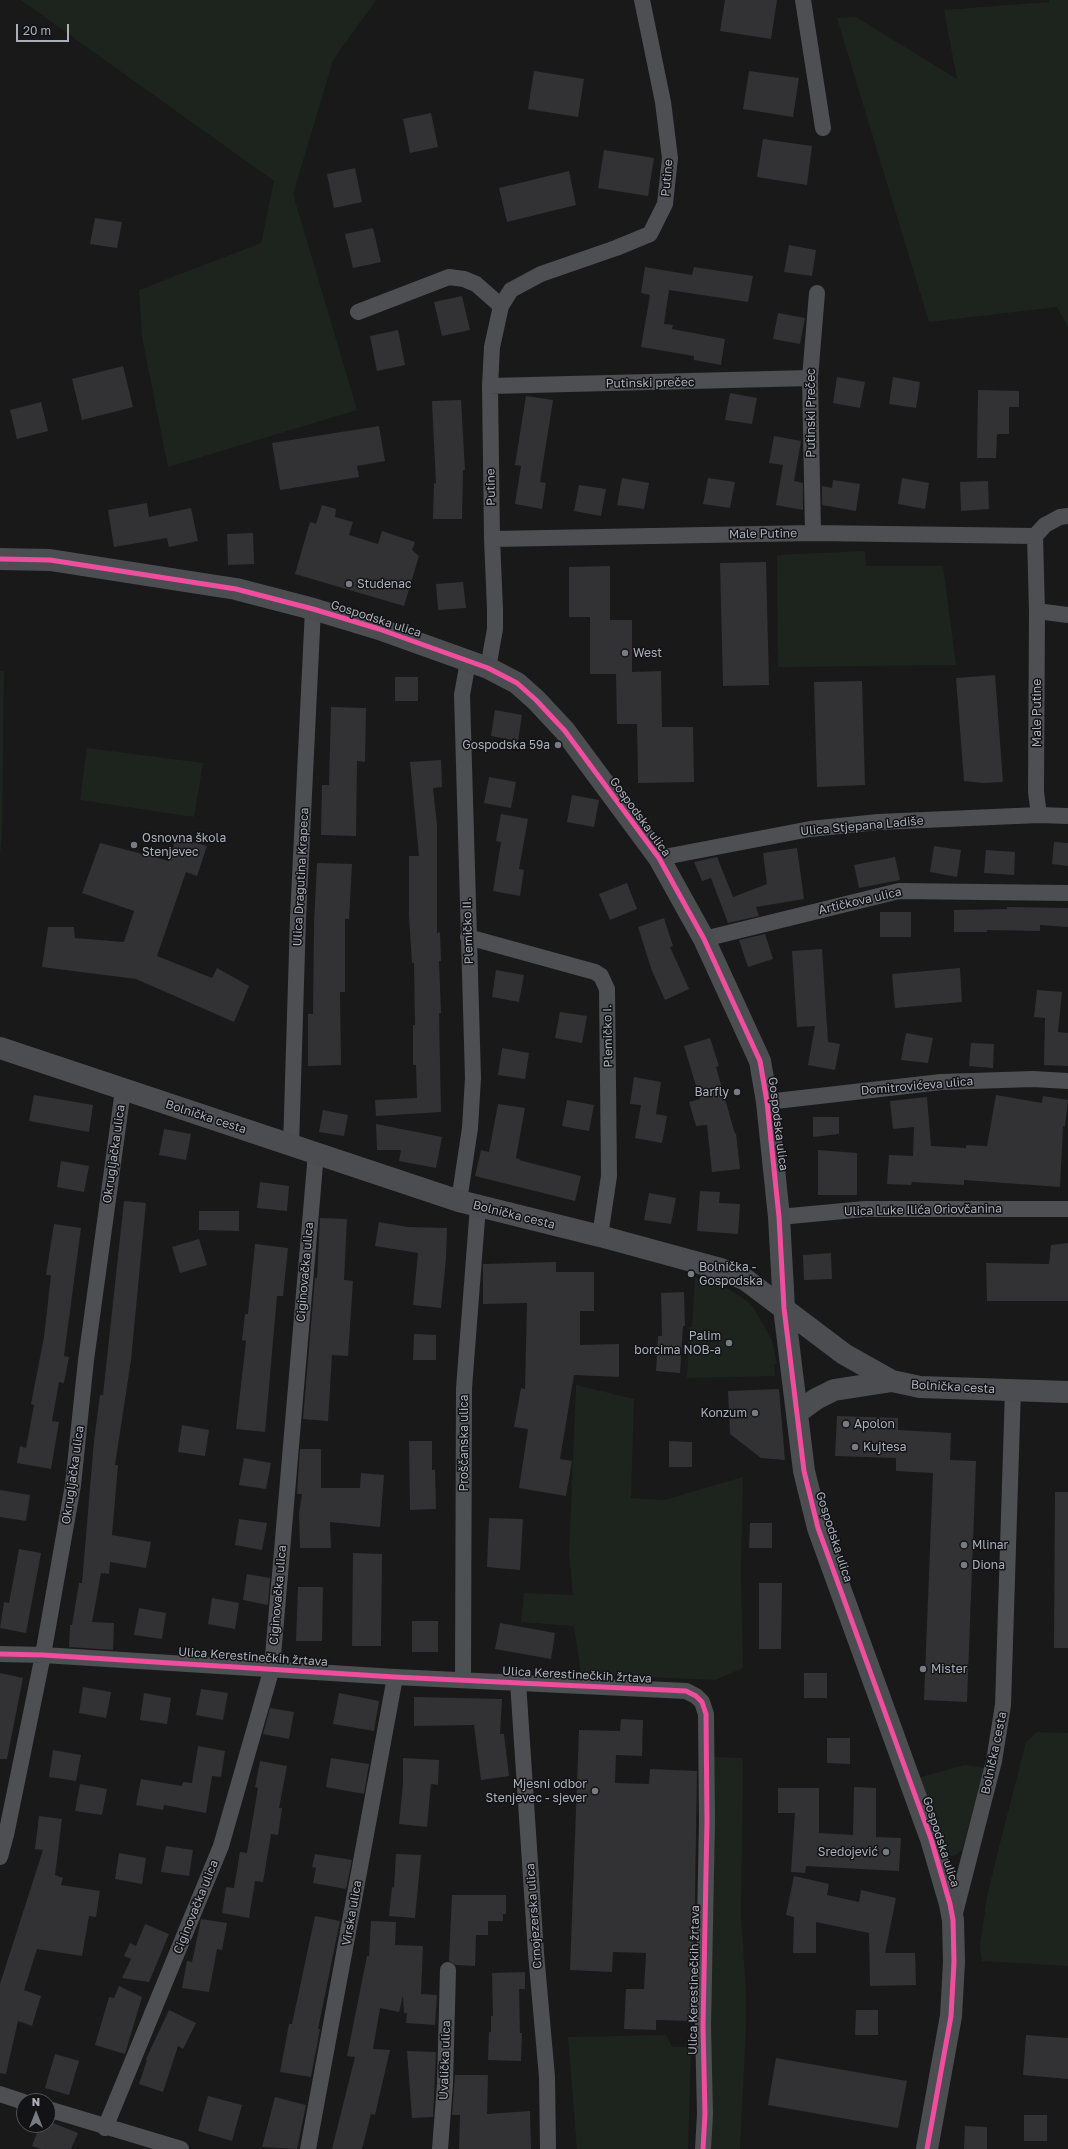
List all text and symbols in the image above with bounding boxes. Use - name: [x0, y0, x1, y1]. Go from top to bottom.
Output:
- scale bar: [18, 16, 71, 42]
- text: 20 m: [23, 23, 51, 38]
- street label: Putine: [658, 159, 676, 197]
- street label: Putinski Prečec: [804, 368, 818, 458]
- street label: Putinski prečec: [605, 375, 695, 391]
- street label: Putine: [483, 468, 499, 506]
- street label: Male Putine: [729, 526, 797, 542]
- place label: Studenac: [357, 577, 412, 591]
- marker: Studenac: [344, 579, 354, 589]
- street label: Gospodska ulica: [329, 598, 423, 640]
- place label: West: [633, 646, 662, 660]
- marker: West: [620, 648, 630, 658]
- street label: Male Putine: [1030, 679, 1044, 747]
- place label: Gospodska 59a: [462, 738, 550, 752]
- marker: Gospodska 59a: [553, 740, 563, 750]
- street label: Gospodska ulica: [606, 775, 674, 859]
- street label: Ulica Dragutina Krapeca: [290, 807, 312, 947]
- street label: Ulica Stjepana Ladiše: [800, 813, 924, 839]
- place label: Osnovna škola Stenjevec: [142, 831, 226, 859]
- marker: Osnovna škola Stenjevec: [129, 840, 139, 850]
- street label: Artičkova ulica: [817, 884, 903, 918]
- street label: Plemičko II.: [460, 897, 476, 965]
- street label: Plemičko I.: [600, 1004, 616, 1068]
- street label: Domitrovićeva ulica: [860, 1074, 974, 1098]
- street label: Gospodska ulica: [765, 1076, 791, 1172]
- place label: Barfly: [695, 1085, 729, 1099]
- marker: Barfly: [732, 1087, 742, 1097]
- street label: Bolnička cesta: [164, 1097, 248, 1137]
- street label: Okrugljačka ulica: [100, 1104, 128, 1204]
- street label: Bolnička cesta: [471, 1198, 557, 1232]
- street label: Ulica Luke Ilića Oriovčanina: [844, 1201, 1002, 1219]
- street label: Ciginovačka ulica: [293, 1222, 317, 1322]
- place label: Bolnička - Gospodska: [699, 1260, 763, 1288]
- marker: Bolnička - Gospodska: [686, 1269, 696, 1279]
- place label: Palim borcima NOB-a: [634, 1329, 721, 1357]
- marker: Palim borcima NOB-a: [724, 1338, 734, 1348]
- street label: Bolnička cesta: [911, 1378, 995, 1396]
- street label: Proščanska ulica: [457, 1394, 471, 1492]
- place label: Konzum: [700, 1406, 747, 1420]
- marker: Konzum: [750, 1408, 760, 1418]
- place label: Apolon: [854, 1417, 895, 1431]
- marker: Apolon: [841, 1419, 851, 1429]
- street label: Okrugljačka ulica: [59, 1425, 87, 1525]
- place label: Kujtesa: [863, 1440, 906, 1454]
- marker: Kujtesa: [850, 1442, 860, 1452]
- street label: Gospodska ulica: [813, 1490, 855, 1584]
- place label: Mlinar: [972, 1538, 1008, 1552]
- marker: Mlinar: [959, 1540, 969, 1550]
- street label: Ciginovačka ulica: [266, 1545, 290, 1645]
- place label: Diona: [972, 1558, 1005, 1572]
- marker: Diona: [959, 1560, 969, 1570]
- street label: Ulica Kerestinečkih žrtava: [178, 1645, 328, 1669]
- place label: Mister: [931, 1662, 967, 1676]
- street label: Ulica Kerestinečkih žrtava: [502, 1664, 652, 1686]
- marker: Mister: [918, 1664, 928, 1674]
- street label: Bolnička cesta: [978, 1710, 1010, 1796]
- place label: Mjesni odbor Stenjevec - sjever: [486, 1777, 587, 1805]
- marker: Mjesni odbor Stenjevec - sjever: [590, 1786, 600, 1796]
- street label: Gospodska ulica: [920, 1795, 962, 1889]
- place label: Sredojević: [818, 1845, 878, 1859]
- marker: Sredojević: [881, 1847, 891, 1857]
- street label: Ciginovačka ulica: [171, 1858, 221, 1956]
- street label: Crnojezerska ulica: [523, 1863, 545, 1969]
- street label: Virska ulica: [339, 1879, 365, 1947]
- street label: Ulica Kerestinečkih žrtava: [685, 1905, 703, 2055]
- street label: Uvalička ulica: [436, 2020, 454, 2100]
- north arrow: [16, 2093, 56, 2133]
- text: N: [32, 2095, 40, 2108]

